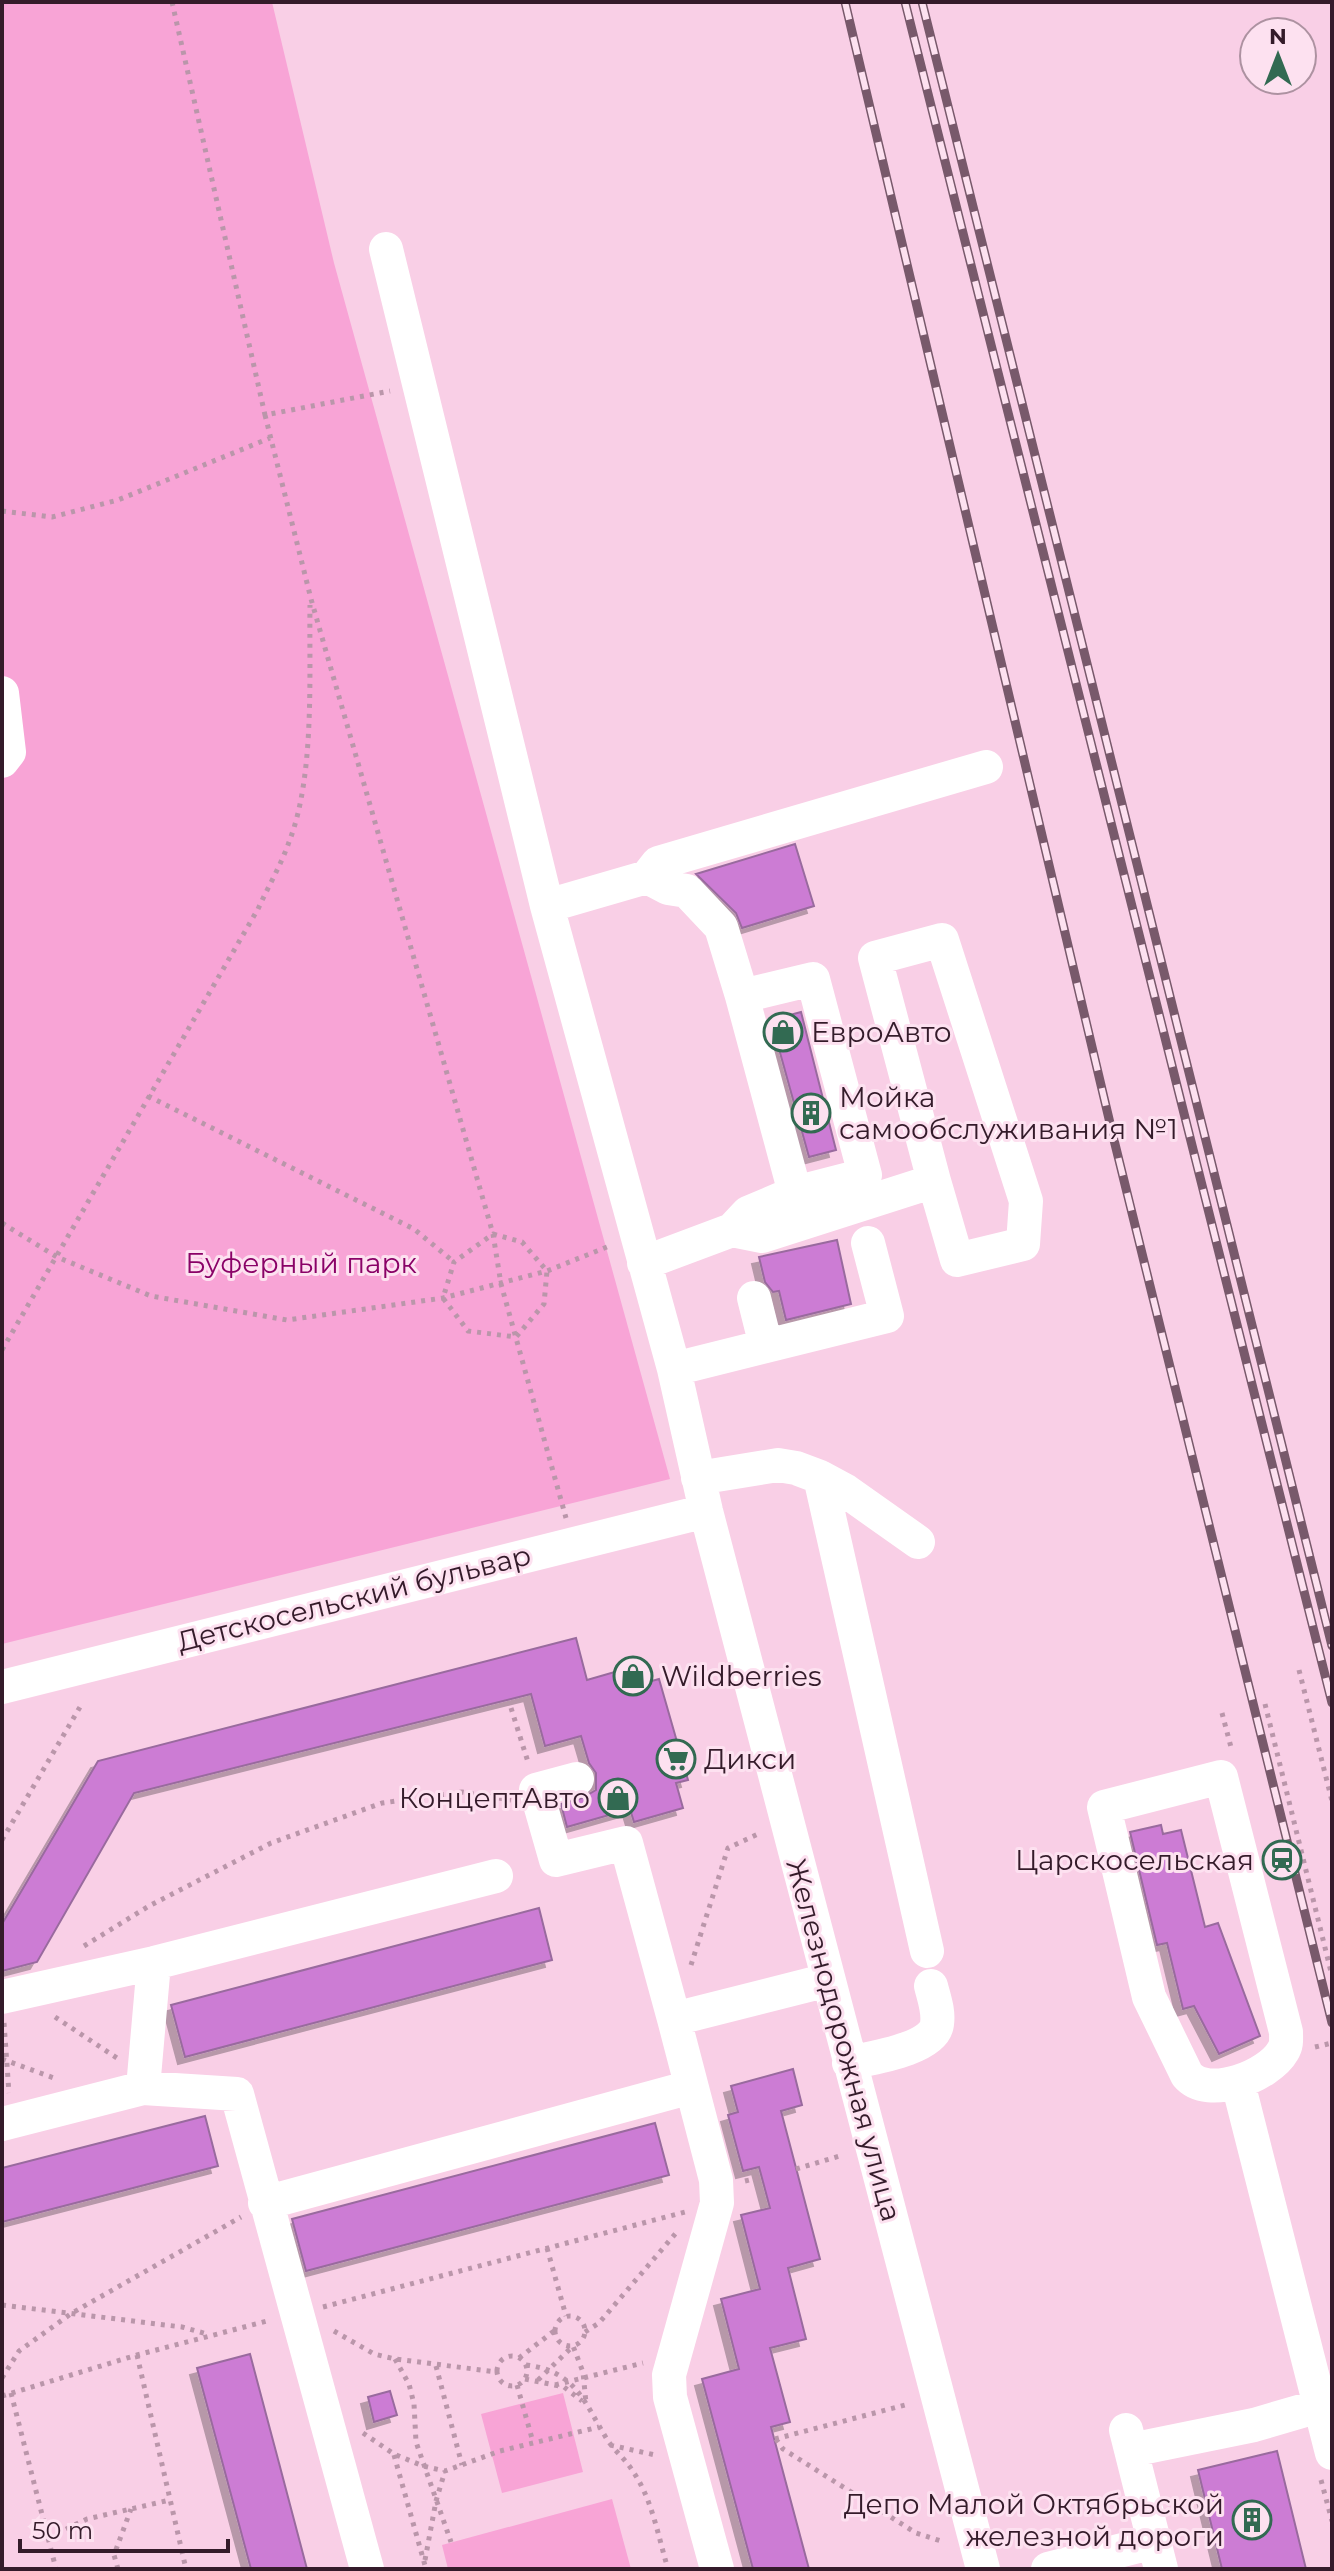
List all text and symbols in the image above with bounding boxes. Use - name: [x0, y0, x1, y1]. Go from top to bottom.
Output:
- north arrow: [1238, 16, 1318, 96]
- text: N: [1269, 23, 1287, 50]
- shop icon: ЕвроАвто: [762, 1011, 804, 1053]
- place label: ЕвроАвто: [811, 1015, 952, 1049]
- place label: Мойка самообслуживания №1: [839, 1080, 1178, 1146]
- building icon: Мойка самообслуживания №1: [790, 1092, 832, 1134]
- park label: Буферный парк: [185, 1246, 417, 1280]
- street label: Детскосельский бульвар: [174, 1538, 534, 1658]
- shop icon: Wildberries: [612, 1655, 654, 1697]
- place label: Wildberries: [661, 1659, 822, 1693]
- supermarket icon: Дикси: [655, 1738, 697, 1780]
- place label: Дикси: [704, 1742, 796, 1776]
- shop icon: КонцептАвто: [597, 1777, 639, 1819]
- place label: КонцептАвто: [399, 1781, 590, 1815]
- station icon: Царскосельская: [1261, 1839, 1303, 1881]
- place label: Царскосельская: [1015, 1843, 1254, 1877]
- street label: Железнодорожная улица: [779, 1855, 909, 2225]
- place label: Депо Малой Октябрьской железной дороги: [844, 2487, 1224, 2553]
- building icon: Депо Малой Октябрьской железной дороги: [1231, 2499, 1273, 2541]
- scale bar: [20, 2503, 228, 2553]
- text: 50 m: [32, 2516, 93, 2545]

